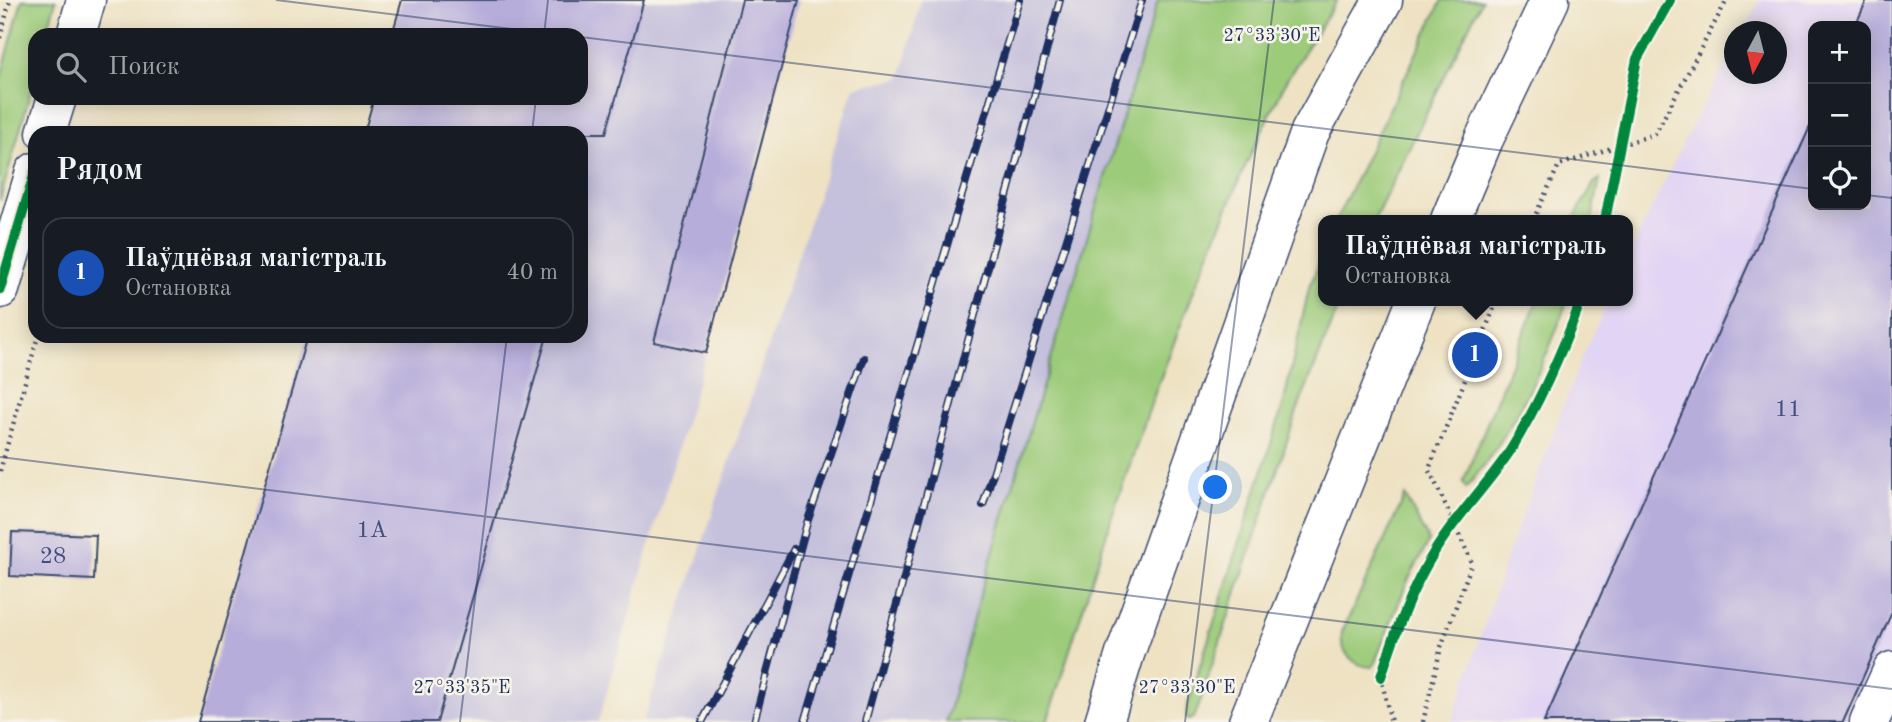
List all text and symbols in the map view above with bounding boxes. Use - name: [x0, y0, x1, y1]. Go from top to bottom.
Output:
- north arrow: [1724, 21, 1787, 84]
- map controls: [1808, 21, 1871, 210]
- button: +: [1808, 21, 1871, 84]
- text: 27°33'30"E: [1224, 27, 1320, 45]
- search box: [28, 28, 588, 105]
- icon: search: [52, 48, 90, 86]
- text: Поиск: [108, 54, 180, 80]
- button: −: [1808, 84, 1871, 147]
- button: locate: [1808, 147, 1871, 210]
- text: Рядом: [56, 156, 143, 186]
- popup: [1318, 215, 1633, 306]
- text: Паўднёвая магістраль: [1344, 234, 1607, 260]
- text: Паўднёвая магістраль: [125, 246, 387, 272]
- text: 1: [74, 261, 88, 284]
- text: 40 m: [507, 261, 558, 284]
- text: Остановка: [1344, 265, 1451, 288]
- text: Остановка: [125, 277, 231, 300]
- pin: 1: [1452, 329, 1498, 381]
- house number: 11: [1775, 398, 1801, 421]
- your location: [1198, 470, 1232, 504]
- house number: 1А: [357, 519, 388, 542]
- house number: 28: [40, 545, 66, 568]
- text: 27°33'35"E: [414, 679, 510, 697]
- text: 27°33'30"E: [1139, 679, 1235, 697]

